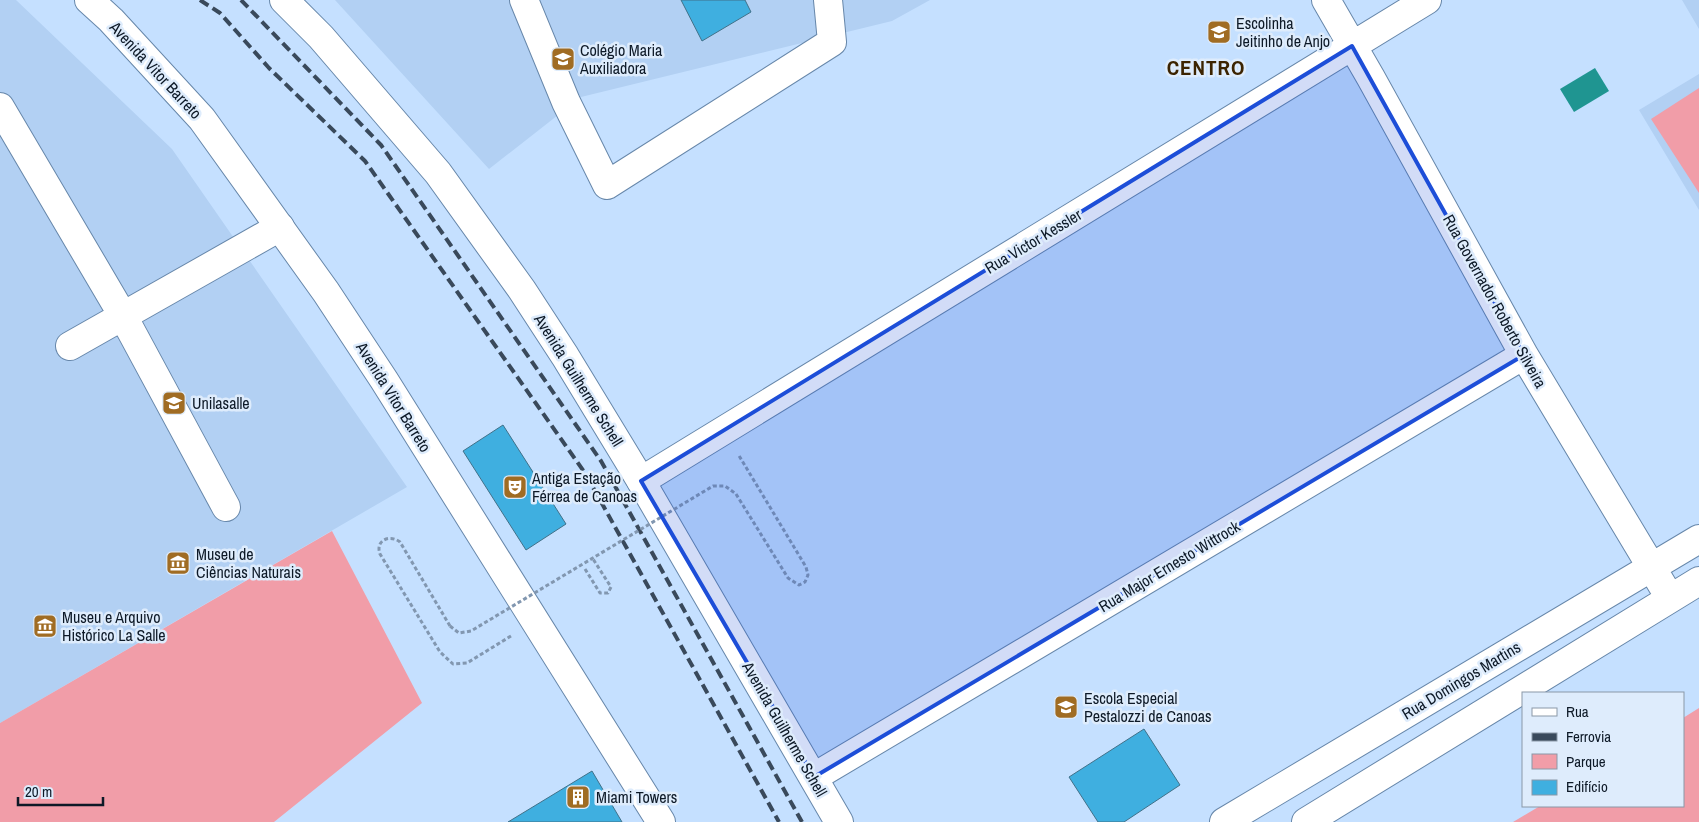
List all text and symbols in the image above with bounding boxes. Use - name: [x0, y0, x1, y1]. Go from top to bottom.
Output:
- place label: Escolinha Jeitinho de Anjo: [1236, 12, 1330, 52]
- street label: Avenida Vitor Barreto: [104, 16, 207, 123]
- school or university icon: Escolinha Jeitinho de Anjo: [1206, 19, 1232, 45]
- place label: Colégio Maria Auxiliadora: [579, 39, 663, 79]
- school or university icon: Colégio Maria Auxiliadora: [550, 46, 576, 72]
- district label: CENTRO: [1167, 53, 1245, 82]
- street label: Rua Victor Kessler: [981, 203, 1086, 279]
- street label: Rua Governador Roberto Silveira: [1438, 210, 1552, 392]
- street label: Avenida Guilherme Schell: [529, 309, 629, 450]
- street label: Avenida Vitor Barreto: [351, 337, 437, 456]
- school or university icon: Unilasalle: [161, 390, 187, 416]
- place label: Unilasalle: [192, 392, 250, 414]
- place label: Antiga Estação Férrea de Canoas: [531, 467, 637, 507]
- theatre icon: Antiga Estação Férrea de Canoas: [502, 474, 528, 500]
- street label: Rua Major Ernesto Wittrock: [1094, 515, 1244, 617]
- place label: Museu de Ciências Naturais: [196, 543, 301, 583]
- museum icon: Museu de Ciências Naturais: [165, 550, 191, 576]
- place label: Museu e Arquivo Histórico La Salle: [62, 606, 166, 646]
- museum icon: Museu e Arquivo Histórico La Salle: [32, 613, 58, 639]
- street label: Rua Domingos Martins: [1398, 636, 1524, 724]
- street label: Avenida Guilherme Schell: [737, 657, 833, 800]
- place label: Escola Especial Pestalozzi de Canoas: [1084, 687, 1212, 727]
- legend: [1522, 692, 1684, 807]
- school or university icon: Escola Especial Pestalozzi de Canoas: [1053, 694, 1079, 720]
- text: Rua: [1566, 701, 1589, 722]
- text: Ferrovia: [1566, 726, 1611, 747]
- text: Parque: [1566, 751, 1606, 772]
- scale bar: [18, 774, 102, 806]
- text: Edifício: [1566, 776, 1608, 797]
- text: 20 m: [25, 781, 52, 802]
- building icon: Miami Towers: [565, 784, 591, 810]
- place label: Miami Towers: [596, 786, 677, 808]

